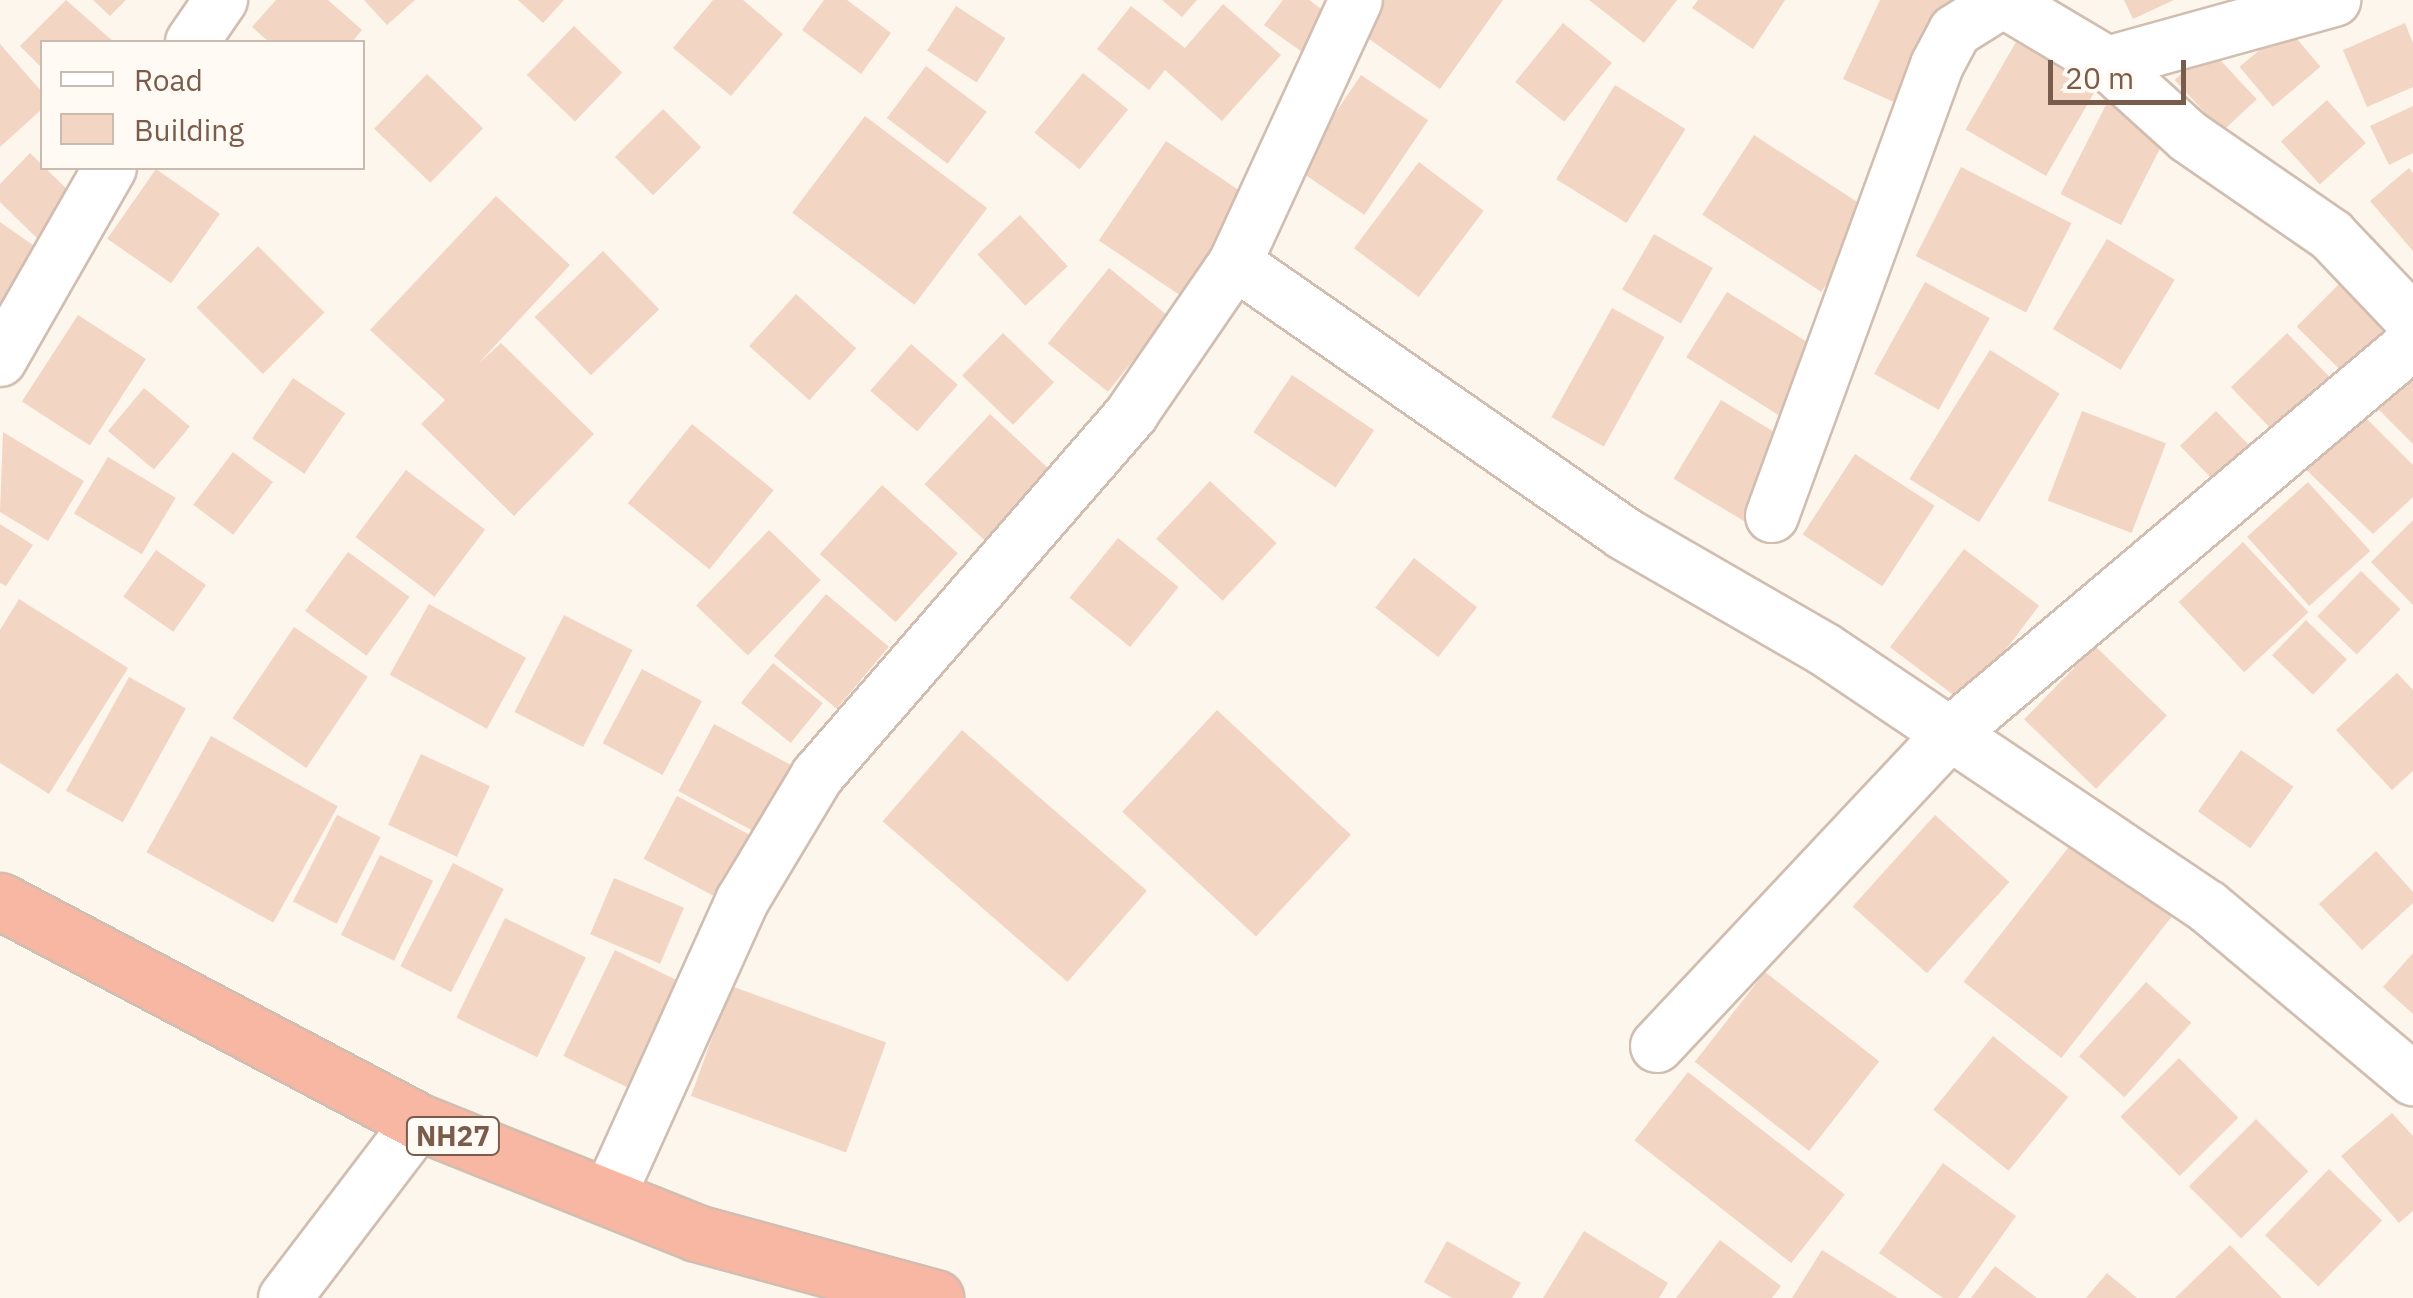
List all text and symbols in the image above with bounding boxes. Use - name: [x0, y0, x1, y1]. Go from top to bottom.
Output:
- legend: [40, 40, 365, 170]
- scale bar: [2053, 40, 2190, 102]
- text: 20 m: [2065, 58, 2134, 97]
- text: Road: [134, 60, 203, 99]
- text: Building: [134, 110, 244, 149]
- road number: NH27: [406, 1113, 500, 1159]

